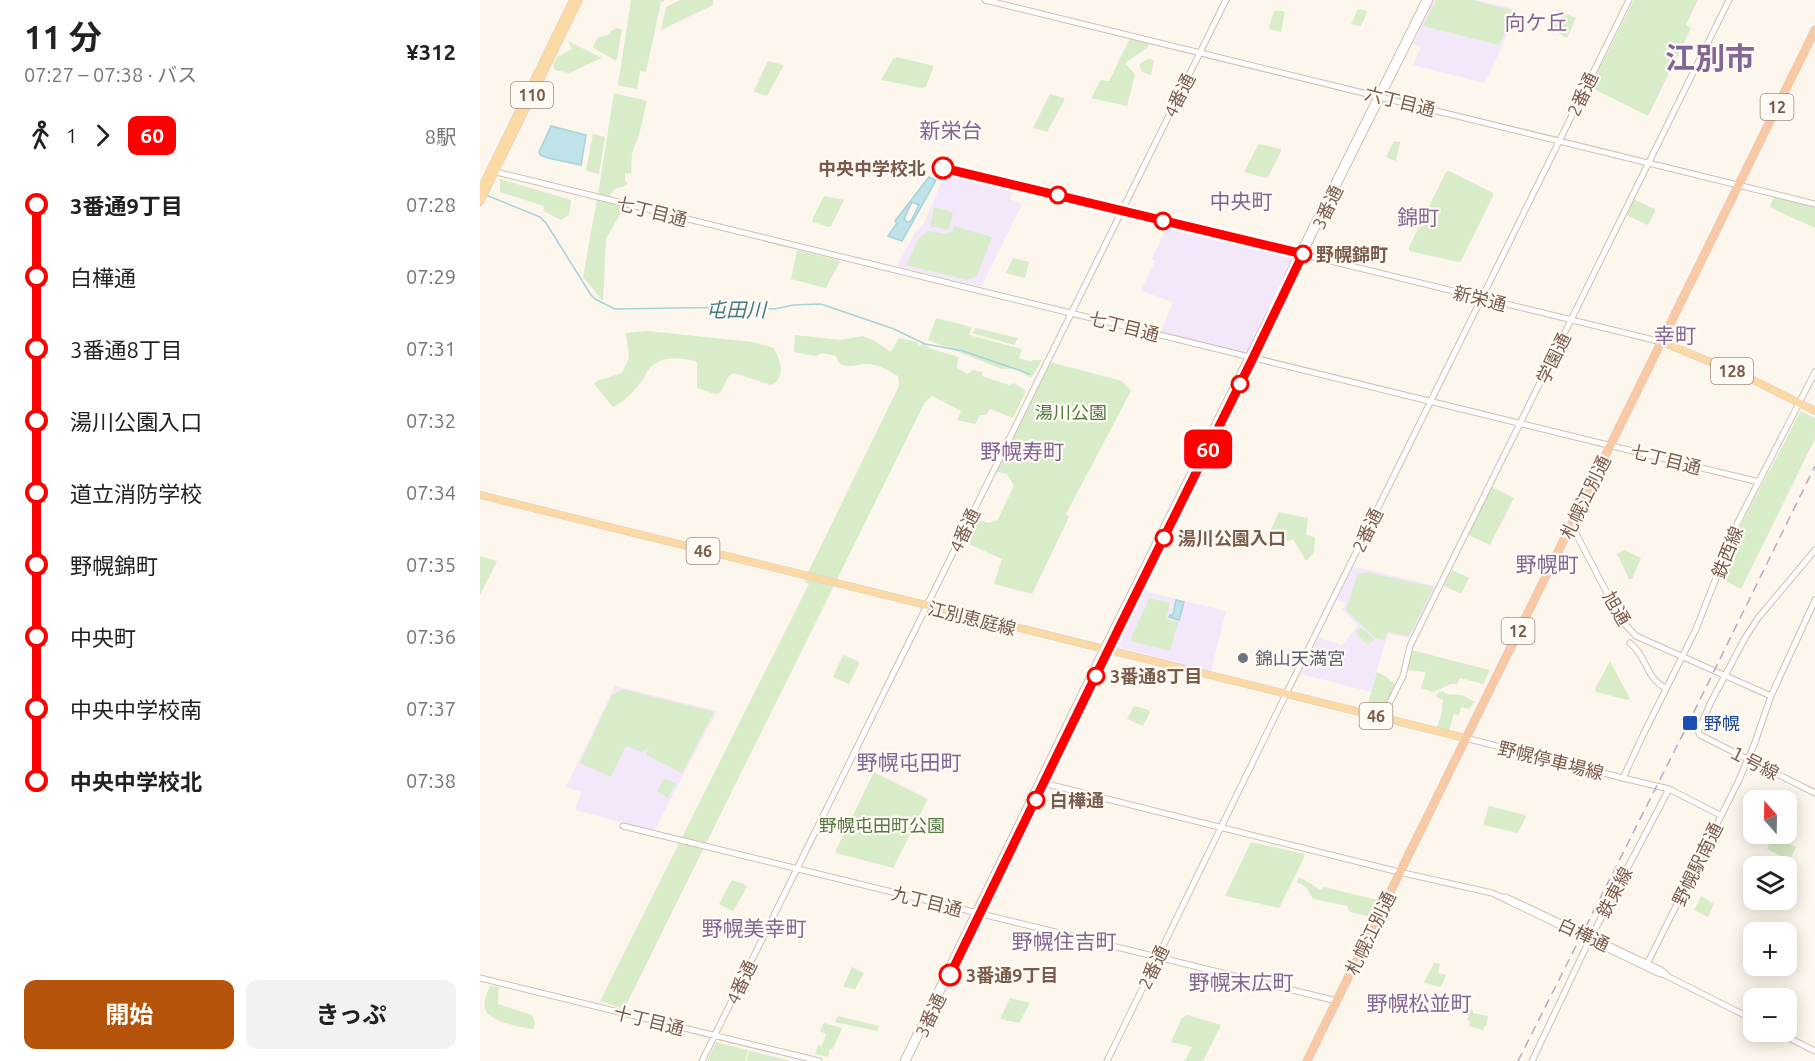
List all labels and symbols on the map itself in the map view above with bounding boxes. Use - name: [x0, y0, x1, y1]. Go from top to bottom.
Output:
- district label: 向ケ丘: [1505, 10, 1568, 34]
- district label: 江別市: [1665, 41, 1755, 75]
- street label: 2番通: [1563, 69, 1601, 119]
- street label: 4番通: [1160, 70, 1198, 120]
- road number: 110: [511, 82, 553, 108]
- street label: 六丁目通: [1363, 83, 1437, 119]
- road number: 12: [1760, 94, 1794, 120]
- district label: 新栄台: [920, 118, 983, 142]
- marker: 中央中学校北: [932, 157, 954, 179]
- place label: 中央中学校北: [818, 158, 926, 178]
- street label: 3番通: [1308, 182, 1346, 232]
- unlabelled marker: [1049, 186, 1067, 204]
- district label: 中央町: [1210, 189, 1273, 213]
- street label: 七丁目通: [615, 193, 689, 229]
- district label: 錦町: [1397, 205, 1439, 229]
- unlabelled marker: [1154, 212, 1172, 230]
- place label: 野幌錦町: [1316, 244, 1388, 264]
- marker: 野幌錦町: [1294, 245, 1312, 263]
- street label: 新栄通: [1451, 282, 1509, 314]
- water label: 屯田川: [706, 298, 768, 321]
- street label: 七丁目通: [1087, 308, 1161, 344]
- district label: 幸町: [1654, 323, 1696, 347]
- street label: 学園通: [1532, 329, 1574, 387]
- road number: 128: [1711, 358, 1753, 384]
- unlabelled marker: [1231, 375, 1249, 393]
- park label: 湯川公園: [1035, 402, 1107, 422]
- line badge: 60: [1181, 430, 1235, 468]
- district label: 野幌寿町: [980, 439, 1064, 463]
- street label: 七丁目通: [1629, 441, 1703, 477]
- street label: 札幌江別通: [1556, 452, 1614, 542]
- street label: 4番通: [945, 505, 983, 555]
- street label: 2番通: [1348, 505, 1386, 555]
- street label: 鉄西線: [1708, 523, 1746, 581]
- place label: 湯川公園入口: [1178, 528, 1286, 548]
- marker: 湯川公園入口: [1155, 529, 1173, 547]
- road number: 46: [686, 538, 720, 564]
- district label: 野幌町: [1516, 552, 1579, 576]
- street label: 旭通: [1599, 587, 1635, 629]
- street label: 江別恵庭線: [926, 597, 1018, 639]
- road number: 12: [1502, 618, 1534, 644]
- place label: 錦山天満宮: [1255, 648, 1345, 668]
- marker: 錦山天満宮: [1236, 651, 1250, 665]
- place label: 3番通8丁目: [1110, 666, 1202, 686]
- marker: 3番通8丁目: [1087, 667, 1105, 685]
- road number: 46: [1360, 703, 1392, 729]
- place label: 野幌: [1704, 713, 1740, 733]
- marker: 野幌: [1681, 714, 1699, 732]
- street label: 野幌停車場線: [1496, 737, 1606, 783]
- street label: １号線: [1725, 741, 1783, 783]
- district label: 野幌屯田町: [857, 750, 962, 774]
- place label: 白樺通: [1050, 790, 1104, 810]
- north arrow: [1743, 790, 1797, 844]
- marker: 白樺通: [1027, 791, 1045, 809]
- park label: 野幌屯田町公園: [819, 815, 945, 835]
- street label: 野幌駅南通: [1668, 819, 1726, 909]
- street label: 鉄東線: [1592, 863, 1636, 921]
- street label: 九丁目通: [890, 883, 964, 919]
- street label: 札幌江別通: [1341, 888, 1399, 978]
- street label: 白樺通: [1555, 914, 1613, 954]
- district label: 野幌美幸町: [702, 916, 807, 940]
- district label: 野幌住吉町: [1012, 929, 1117, 953]
- street label: 2番通: [1134, 942, 1172, 992]
- street label: 4番通: [722, 957, 760, 1007]
- marker: 3番通9丁目: [939, 964, 961, 986]
- place label: 3番通9丁目: [966, 965, 1058, 985]
- district label: 野幌末広町: [1189, 970, 1294, 994]
- street label: 3番通: [911, 990, 949, 1040]
- district label: 野幌松並町: [1367, 991, 1472, 1015]
- street label: 十丁目通: [612, 1002, 686, 1038]

